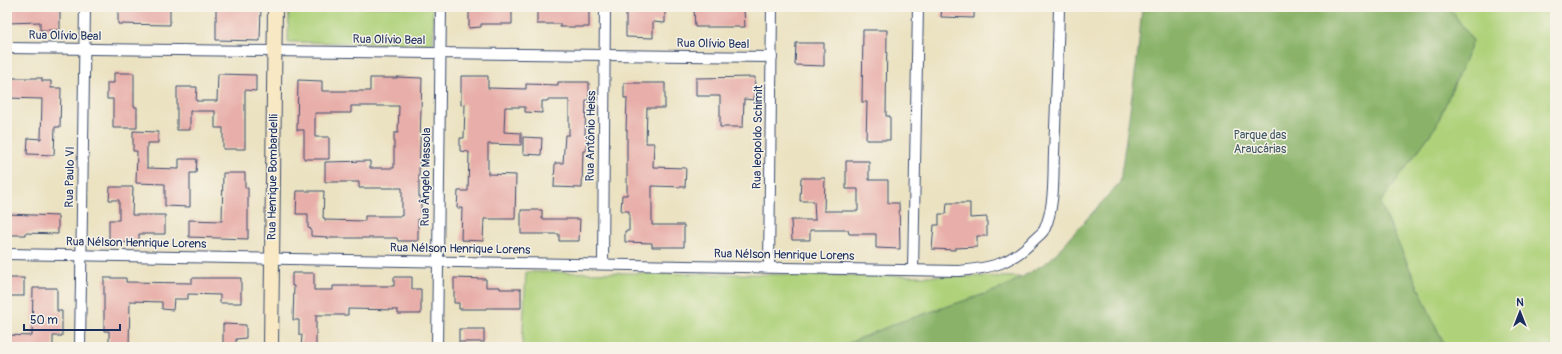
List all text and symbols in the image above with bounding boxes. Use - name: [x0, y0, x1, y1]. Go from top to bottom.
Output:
- street label: Rua Olívio Beal: [29, 28, 102, 44]
- street label: Rua Olívio Beal: [353, 32, 426, 48]
- street label: Rua Olívio Beal: [677, 36, 750, 52]
- street label: Rua leopoldo Schimit: [750, 84, 766, 189]
- street label: Rua Antônio Heiss: [583, 90, 599, 182]
- street label: Rua Henrique Bombardelli: [264, 114, 282, 240]
- street label: Rua Ângelo Massola: [417, 127, 434, 227]
- park label: Parque das Araucárias: [1233, 128, 1287, 157]
- street label: Rua Paulo VI: [62, 146, 78, 208]
- street label: Rua Nélson Henrique Lorens: [66, 234, 207, 252]
- street label: Rua Nélson Henrique Lorens: [390, 240, 531, 258]
- street label: Rua Nélson Henrique Lorens: [714, 246, 855, 264]
- north arrow: [1500, 292, 1540, 332]
- text: N: [1516, 296, 1524, 309]
- scale bar: [24, 306, 120, 332]
- text: 50 m: [30, 313, 58, 328]

